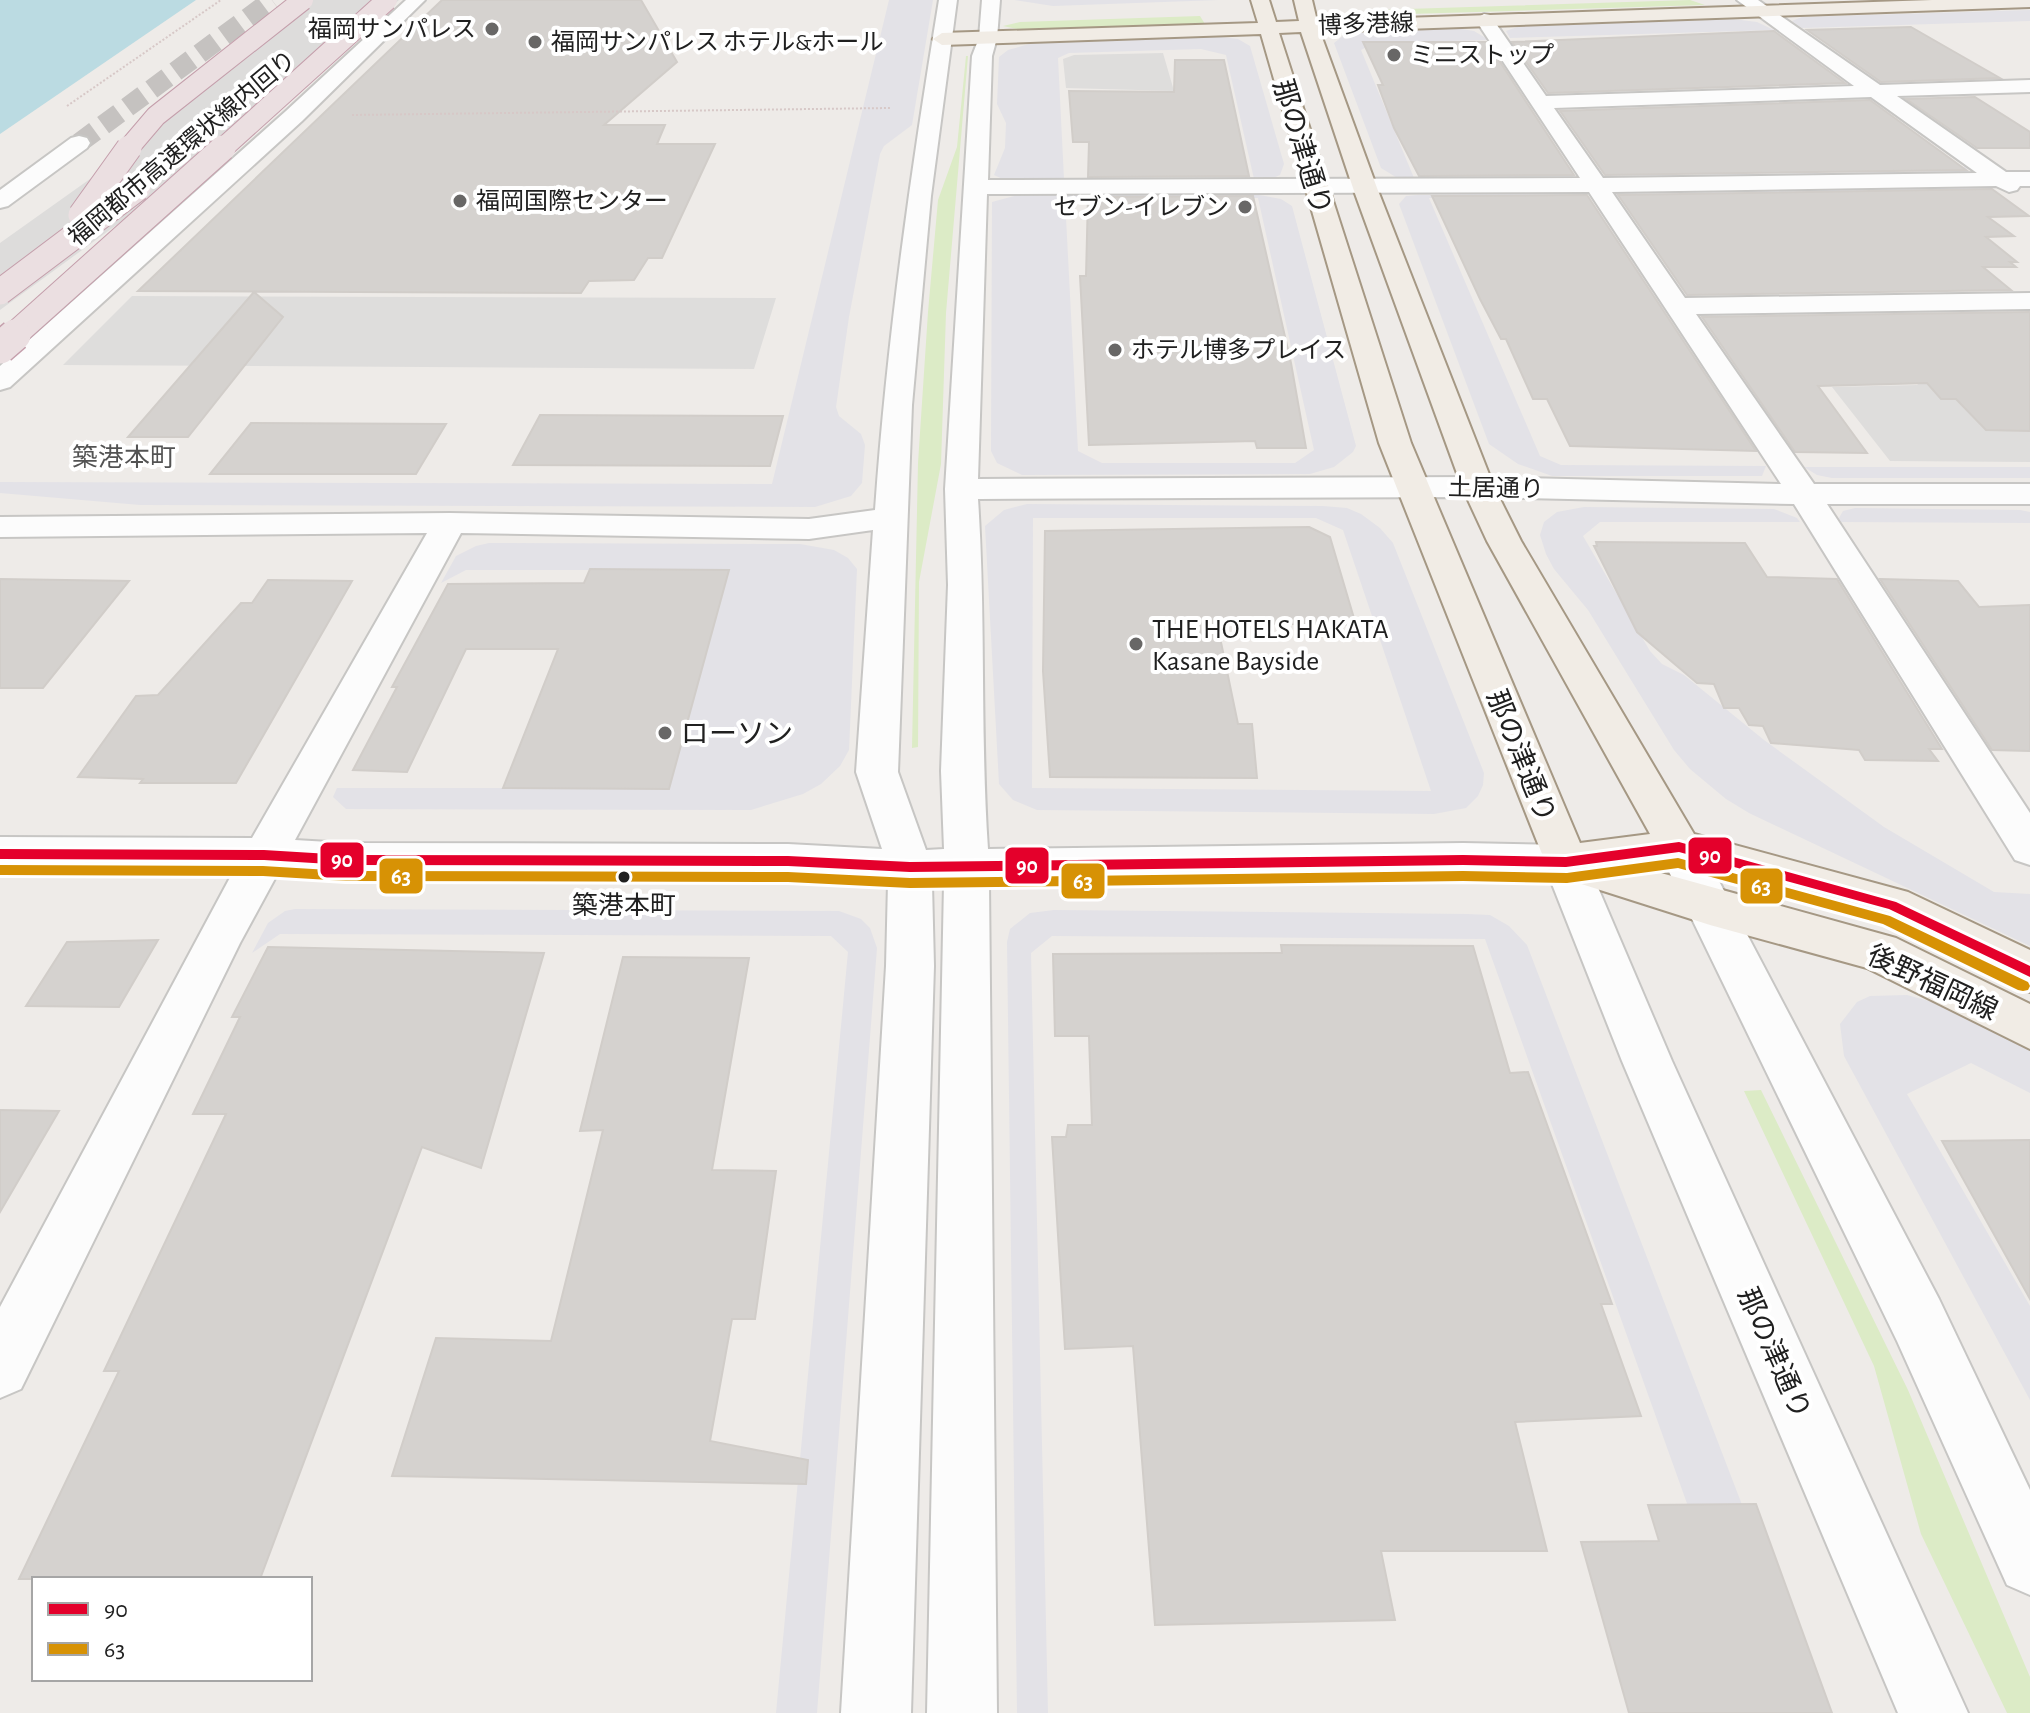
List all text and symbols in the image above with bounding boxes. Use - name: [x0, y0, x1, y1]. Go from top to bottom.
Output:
- street label: 博多港線: [1318, 9, 1414, 39]
- place label: 福岡サンパレス: [308, 16, 476, 42]
- marker: 福岡サンパレス: [483, 20, 501, 38]
- place label: 福岡サンパレス ホテル&ホール: [551, 29, 884, 55]
- marker: 福岡サンパレス ホテル&ホール: [526, 33, 544, 51]
- place label: ミニストップ: [1410, 43, 1554, 68]
- street label: 福岡都市高速環状線内回り: [63, 45, 301, 251]
- marker: ミニストップ: [1385, 46, 1403, 64]
- street label: 那の津通り: [1267, 76, 1337, 219]
- place label: 福岡国際センター: [476, 188, 668, 214]
- marker: 福岡国際センター: [451, 192, 469, 210]
- place label: セブン-イレブン: [1054, 194, 1229, 220]
- marker: セブン-イレブン: [1236, 198, 1254, 216]
- place label: ホテル博多プレイス: [1131, 337, 1346, 363]
- marker: ホテル博多プレイス: [1106, 341, 1124, 359]
- district label: 築港本町: [72, 443, 176, 471]
- street label: 土居通り: [1448, 474, 1544, 502]
- place label: THE HOTELS HAKATA Kasane Bayside: [1152, 616, 1389, 676]
- marker: THE HOTELS HAKATA Kasane Bayside: [1127, 635, 1145, 653]
- street label: 那の津通り: [1481, 686, 1561, 827]
- place label: ローソン: [681, 721, 793, 749]
- marker: ローソン: [656, 724, 674, 742]
- line badge: 90: [1687, 836, 1733, 875]
- line badge: 90: [319, 841, 365, 879]
- text: 90: [1699, 845, 1721, 867]
- line badge: 90: [1004, 846, 1050, 885]
- text: 90: [331, 849, 353, 871]
- text: 90: [1016, 855, 1038, 877]
- line badge: 63: [378, 857, 424, 895]
- line badge: 63: [1060, 862, 1106, 900]
- text: 63: [391, 866, 411, 888]
- line badge: 63: [1739, 867, 1784, 905]
- marker: 築港本町: [616, 869, 632, 885]
- text: 63: [1073, 871, 1093, 893]
- text: 63: [1751, 876, 1771, 898]
- place label: 築港本町: [572, 891, 676, 919]
- street label: 後野福岡線: [1863, 940, 2002, 1026]
- street label: 那の津通り: [1732, 1283, 1816, 1423]
- legend: [32, 1577, 312, 1681]
- text: 90: [104, 1598, 128, 1622]
- text: 63: [104, 1638, 125, 1662]

